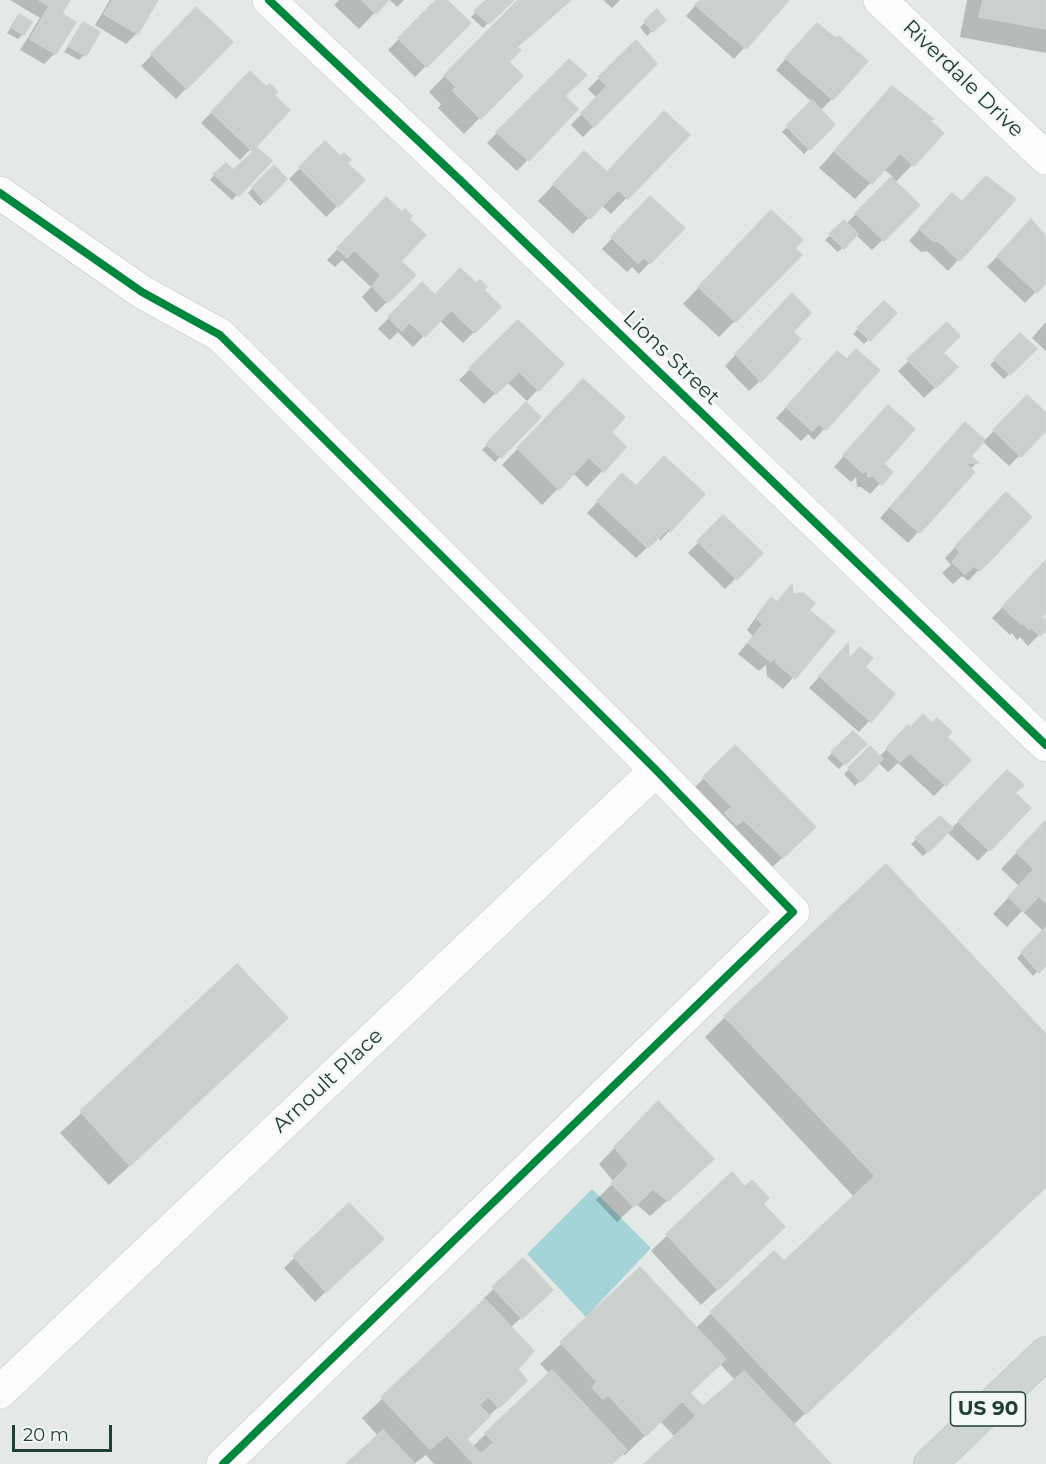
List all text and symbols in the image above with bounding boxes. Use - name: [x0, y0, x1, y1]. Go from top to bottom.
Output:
- street label: Riverdale Drive: [897, 15, 1029, 143]
- street label: Lions Street: [617, 306, 725, 410]
- street label: Arnoult Place: [268, 1023, 388, 1139]
- road number: US 90: [950, 1392, 1026, 1426]
- scale bar: [15, 1413, 116, 1451]
- text: 20 m: [23, 1424, 69, 1446]

